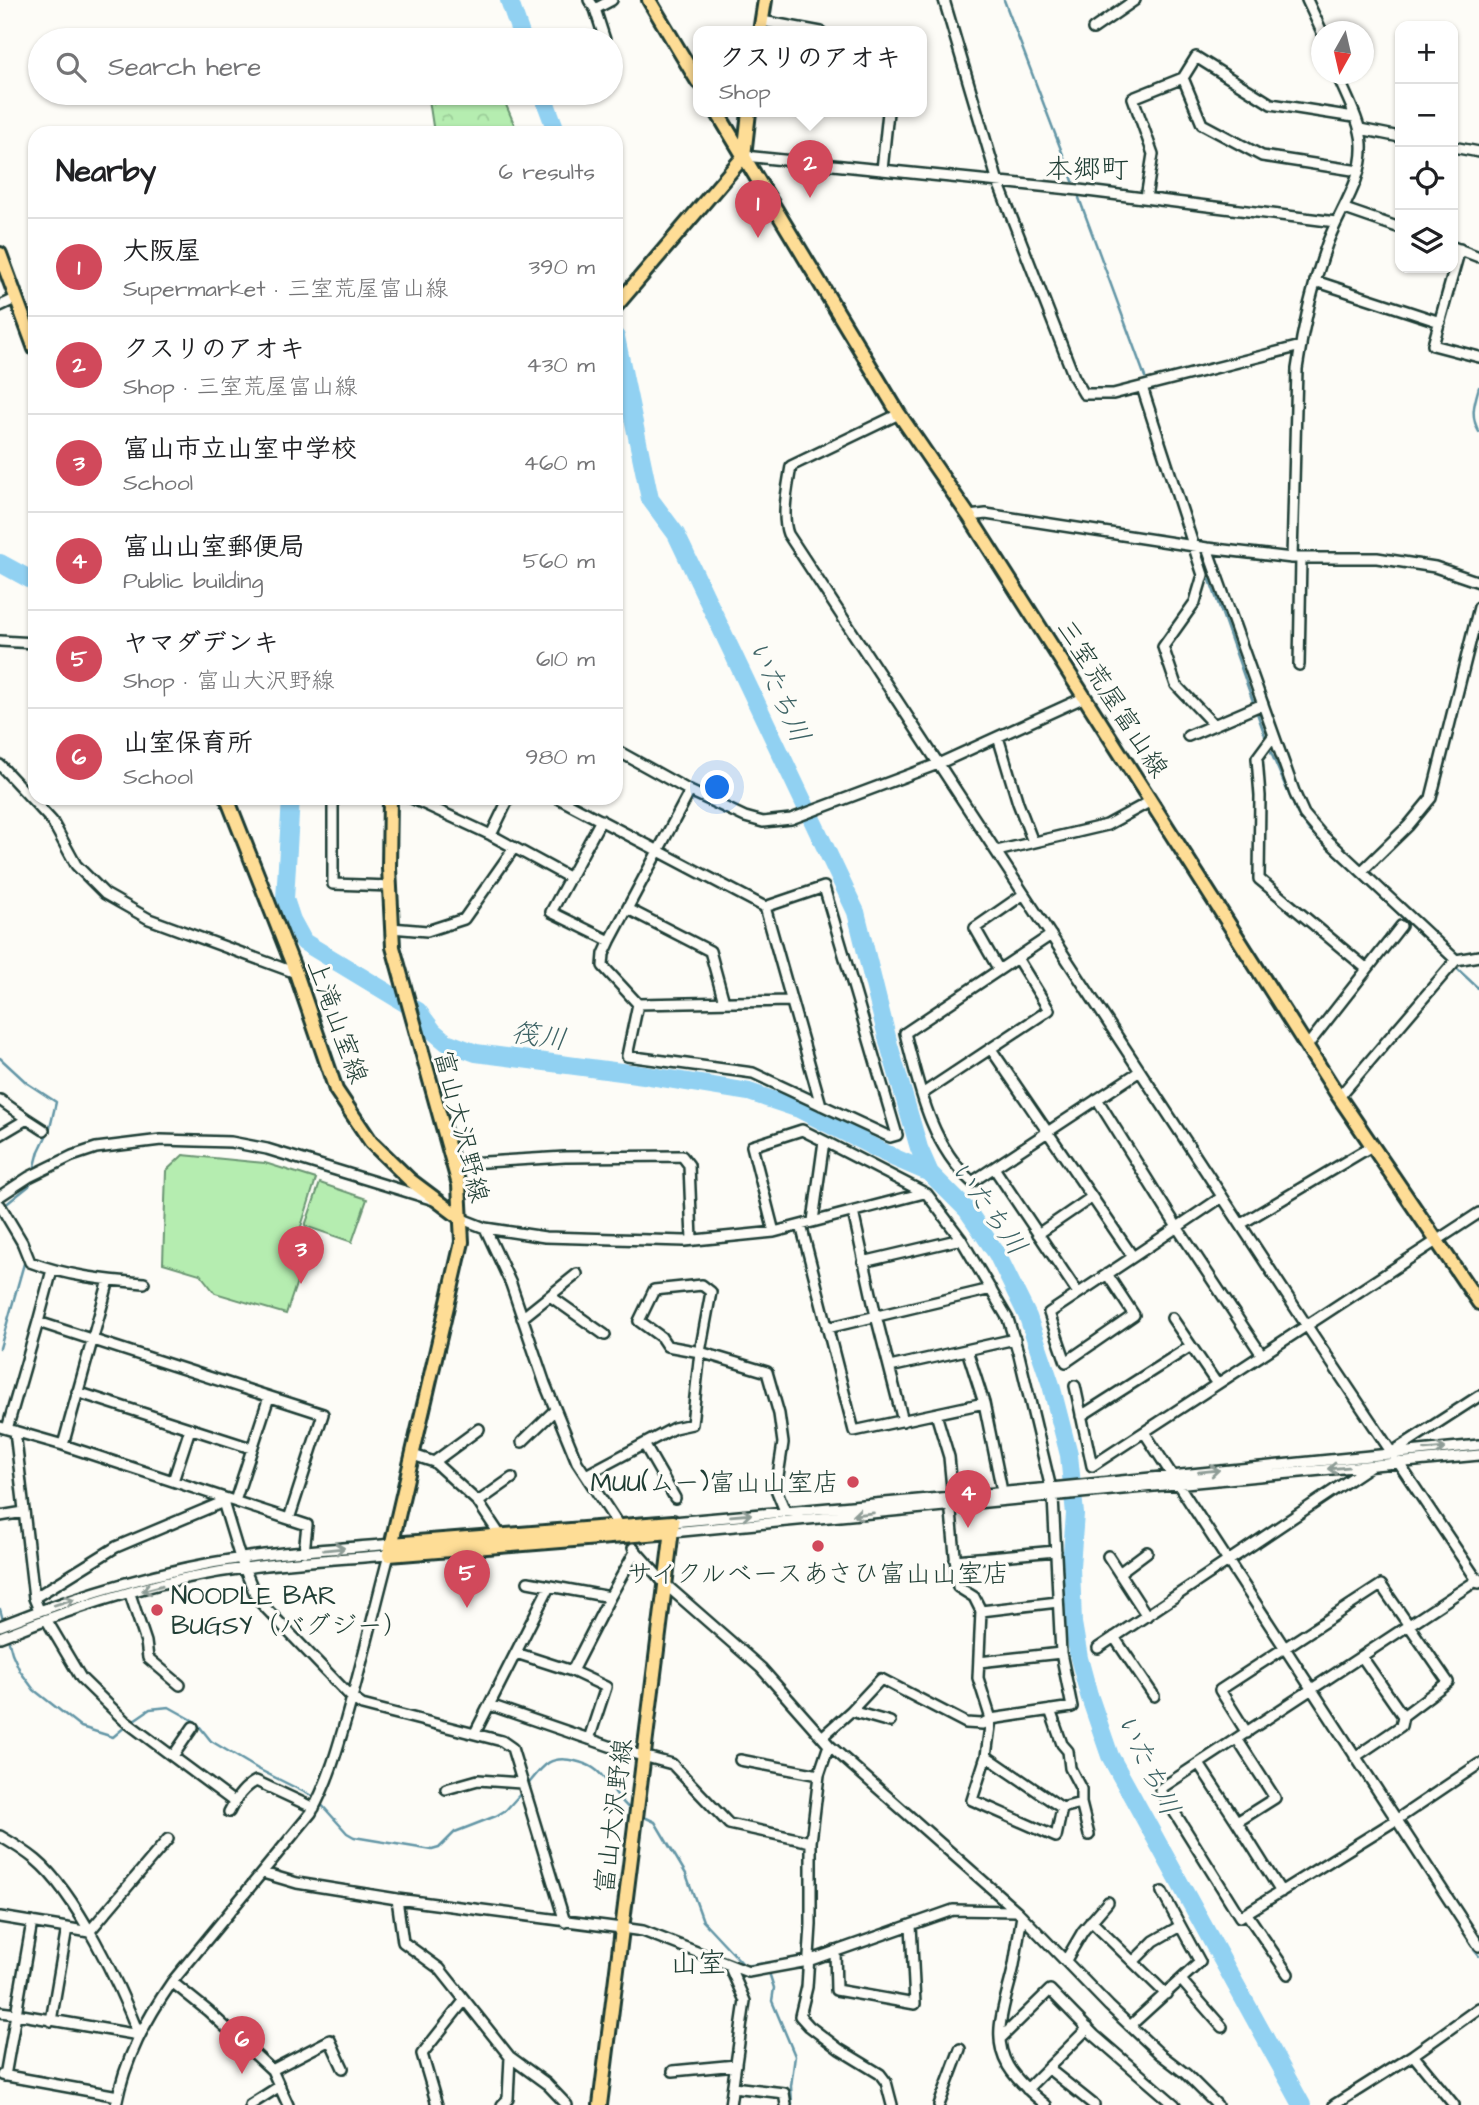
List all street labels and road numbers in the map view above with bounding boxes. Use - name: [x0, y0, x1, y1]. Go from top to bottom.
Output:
- street label: 三室荒屋富山線: [1047, 612, 1177, 785]
- street label: 上滝山室線: [298, 954, 376, 1089]
- street label: 富山大沢野線: [425, 1046, 497, 1206]
- street label: 富山大沢野線: [587, 1737, 641, 1896]

